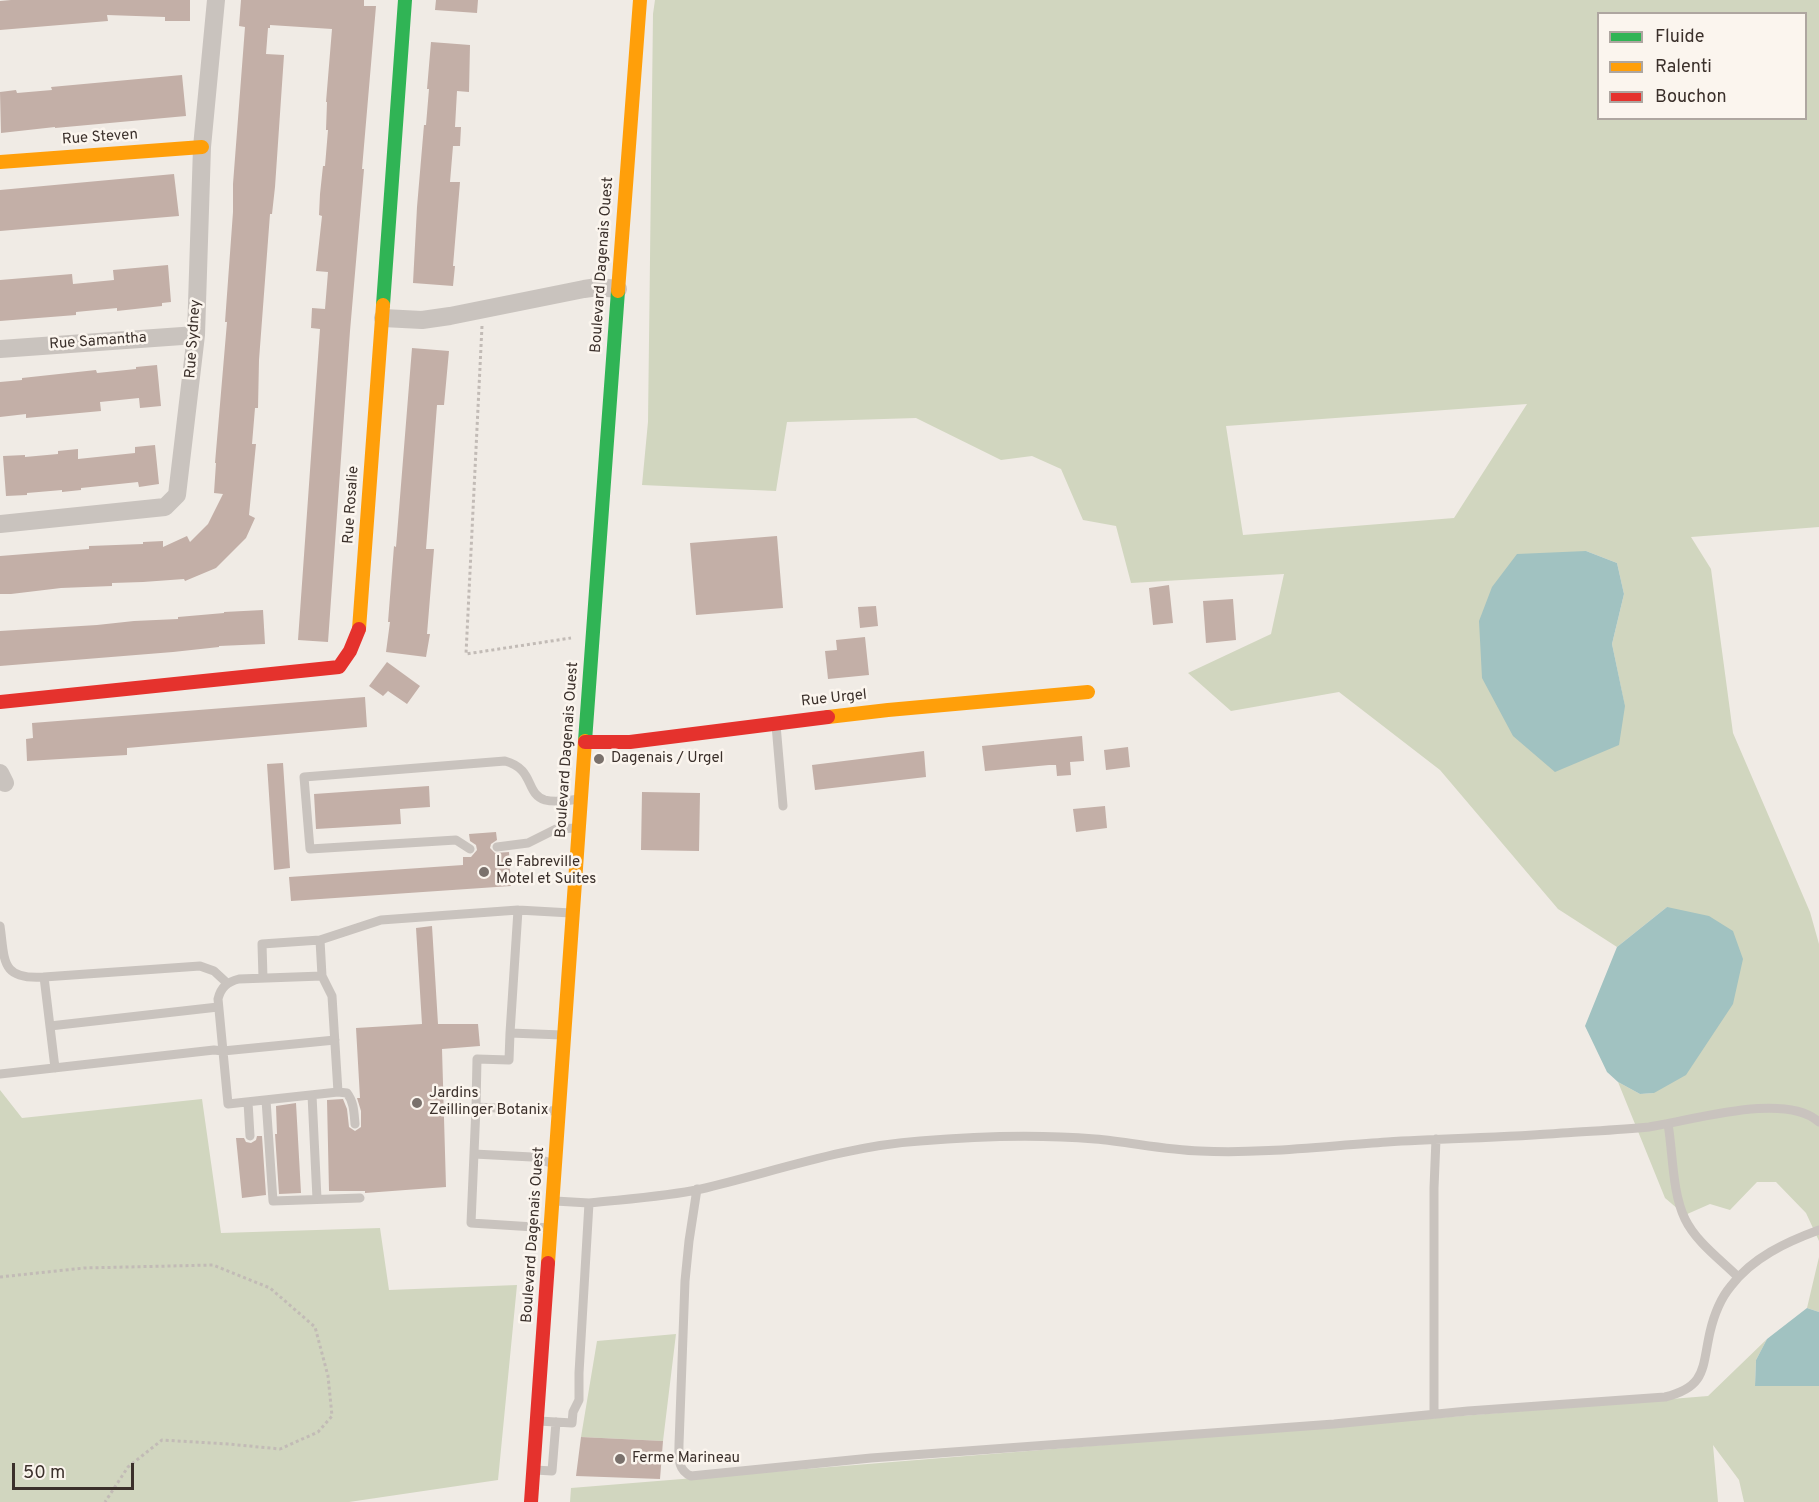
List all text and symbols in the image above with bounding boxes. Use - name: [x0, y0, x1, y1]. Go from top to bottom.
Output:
- legend: [1597, 12, 1807, 120]
- text: Fluide: [1655, 26, 1704, 49]
- text: Ralenti: [1655, 56, 1712, 79]
- text: Bouchon: [1655, 86, 1727, 109]
- street label: Rue Steven: [61, 126, 139, 150]
- street label: Boulevard Dagenais Ouest: [588, 176, 618, 354]
- street label: Rue Sydney: [182, 299, 206, 379]
- street label: Rue Samantha: [49, 330, 147, 354]
- street label: Rue Rosalie: [340, 465, 364, 545]
- street label: Boulevard Dagenais Ouest: [553, 661, 583, 839]
- street label: Rue Urgel: [800, 687, 868, 711]
- place label: Dagenais / Urgel: [611, 750, 723, 768]
- marker: Dagenais / Urgel: [592, 752, 606, 766]
- place label: Le Fabreville Motel et Suites: [496, 854, 596, 889]
- marker: Le Fabreville Motel et Suites: [477, 865, 491, 879]
- place label: Jardins Zeillinger Botanix: [429, 1085, 548, 1120]
- marker: Jardins Zeillinger Botanix: [410, 1096, 424, 1110]
- street label: Boulevard Dagenais Ouest: [519, 1146, 549, 1324]
- place label: Ferme Marineau: [632, 1450, 740, 1468]
- scale bar: [15, 1451, 136, 1489]
- marker: Ferme Marineau: [613, 1452, 627, 1466]
- text: 50 m: [23, 1462, 65, 1485]

